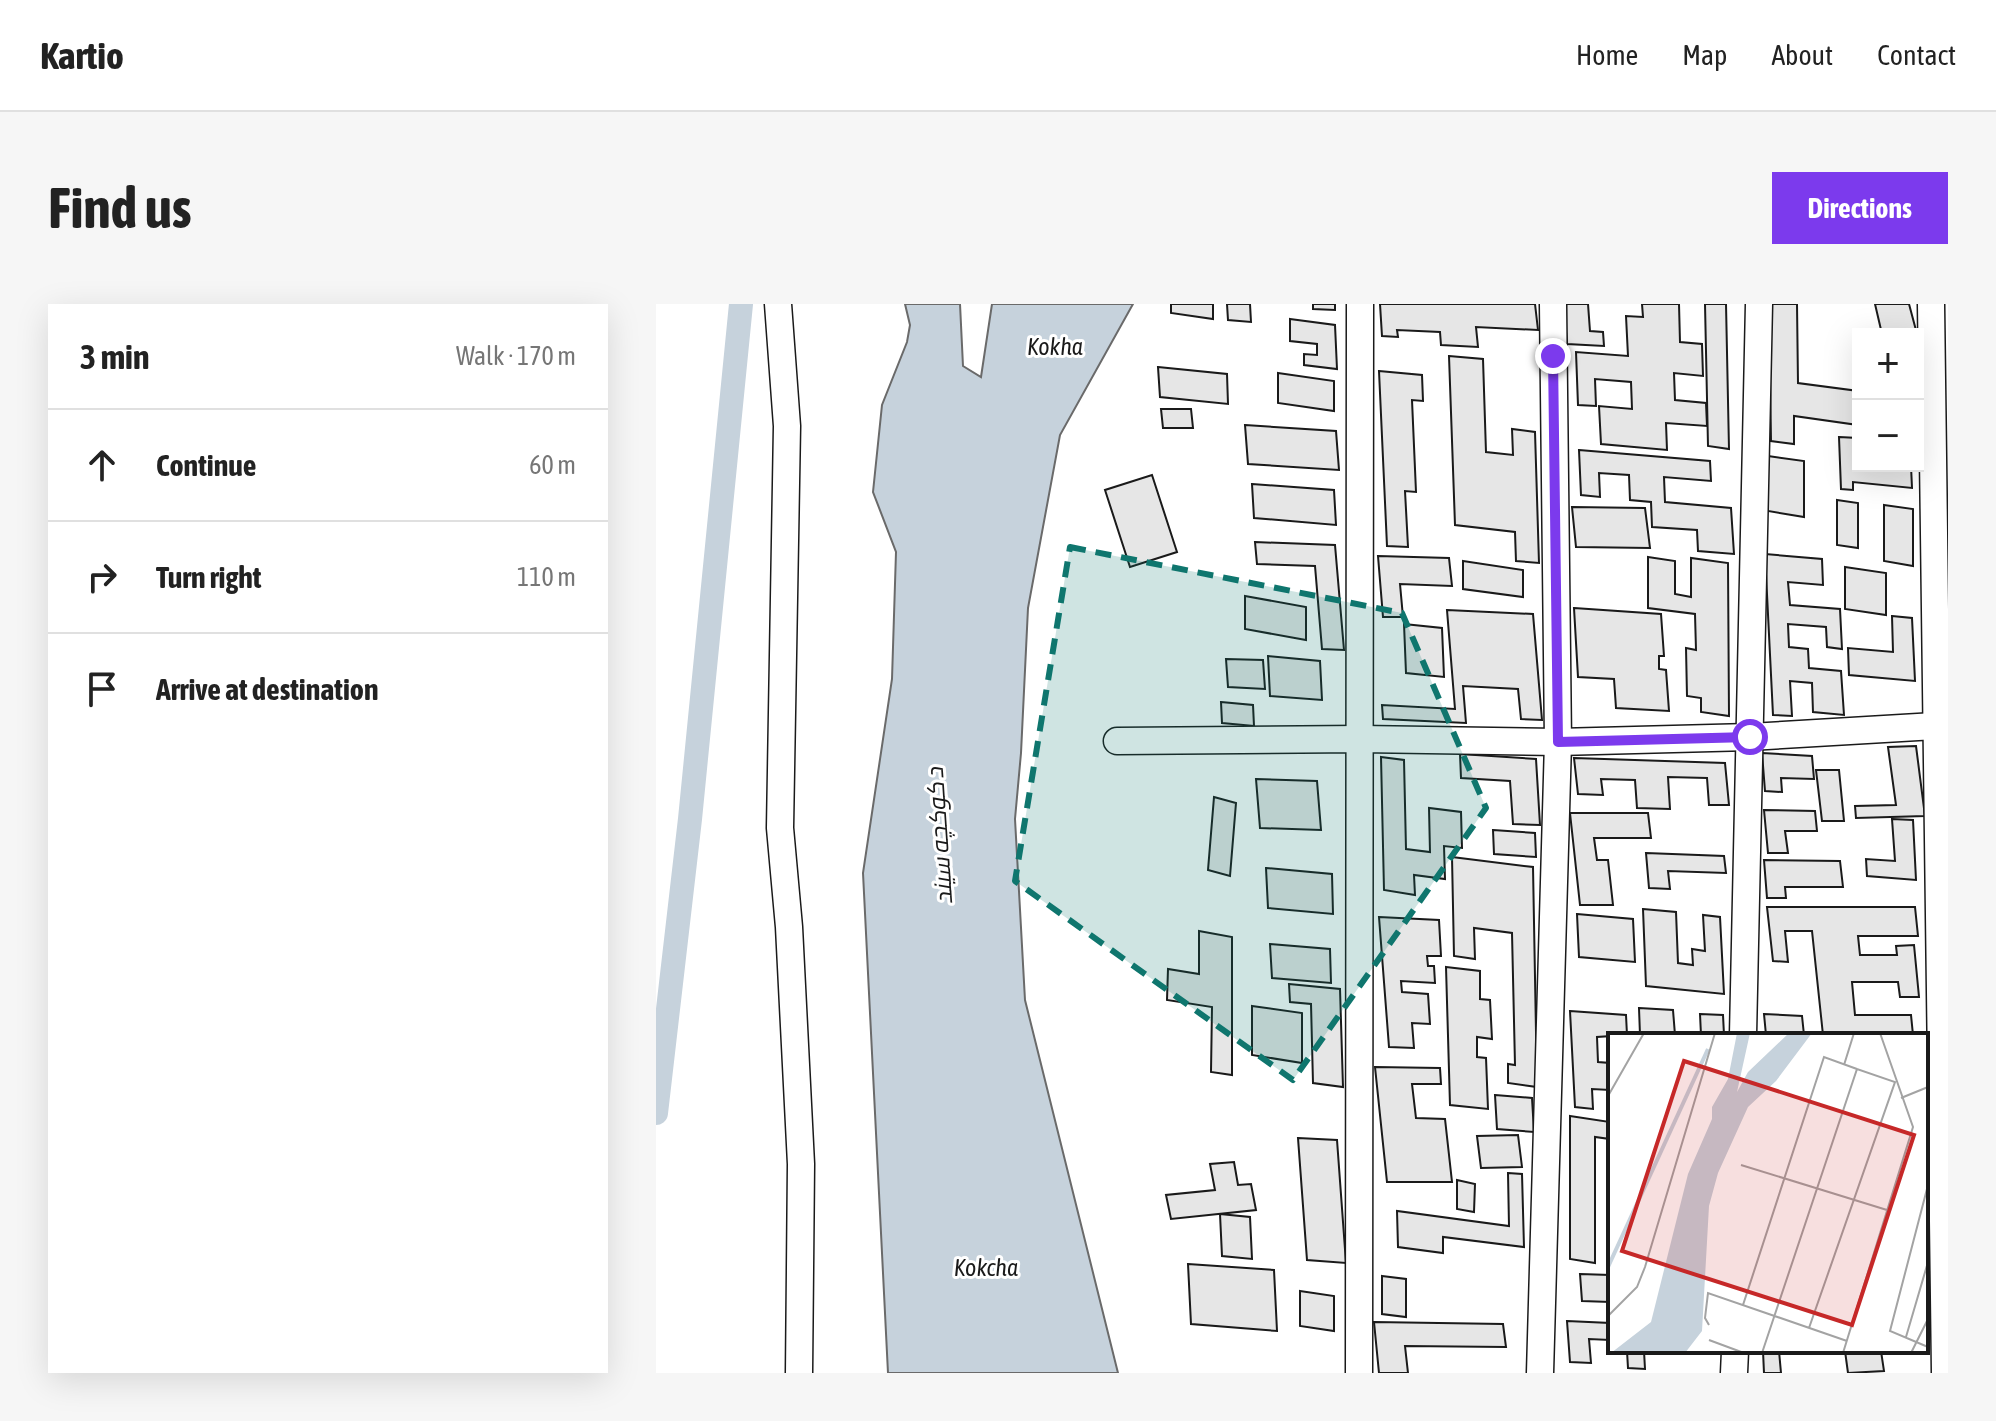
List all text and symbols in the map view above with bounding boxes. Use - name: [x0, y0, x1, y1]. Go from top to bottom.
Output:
- text: Kartio: [40, 34, 124, 77]
- text: Home: [1576, 39, 1638, 71]
- text: Map: [1682, 39, 1727, 71]
- text: About: [1771, 39, 1833, 71]
- text: Contact: [1877, 39, 1956, 71]
- button: Directions: [1772, 172, 1948, 244]
- text: Find us: [48, 176, 192, 240]
- map controls: [1852, 328, 1924, 472]
- button: +: [1852, 328, 1924, 400]
- water label: Kokha: [1027, 333, 1083, 360]
- text: 3 min: [80, 337, 149, 376]
- route end: [1535, 338, 1571, 374]
- text: Walk · 170 m: [456, 341, 576, 371]
- button: −: [1852, 400, 1924, 472]
- icon: ahead: [80, 443, 124, 487]
- text: Continue: [156, 448, 256, 482]
- text: 60 m: [529, 450, 576, 480]
- icon: right: [80, 555, 124, 599]
- text: Turn right: [156, 560, 262, 594]
- text: 110 m: [517, 562, 576, 592]
- icon: arrive: [80, 667, 124, 711]
- text: Arrive at destination: [156, 672, 378, 706]
- route start: [1732, 719, 1768, 755]
- water label: د کوکچه سیند: [921, 765, 960, 905]
- inset map: [1608, 1033, 1928, 1353]
- water label: Kokcha: [954, 1254, 1018, 1281]

